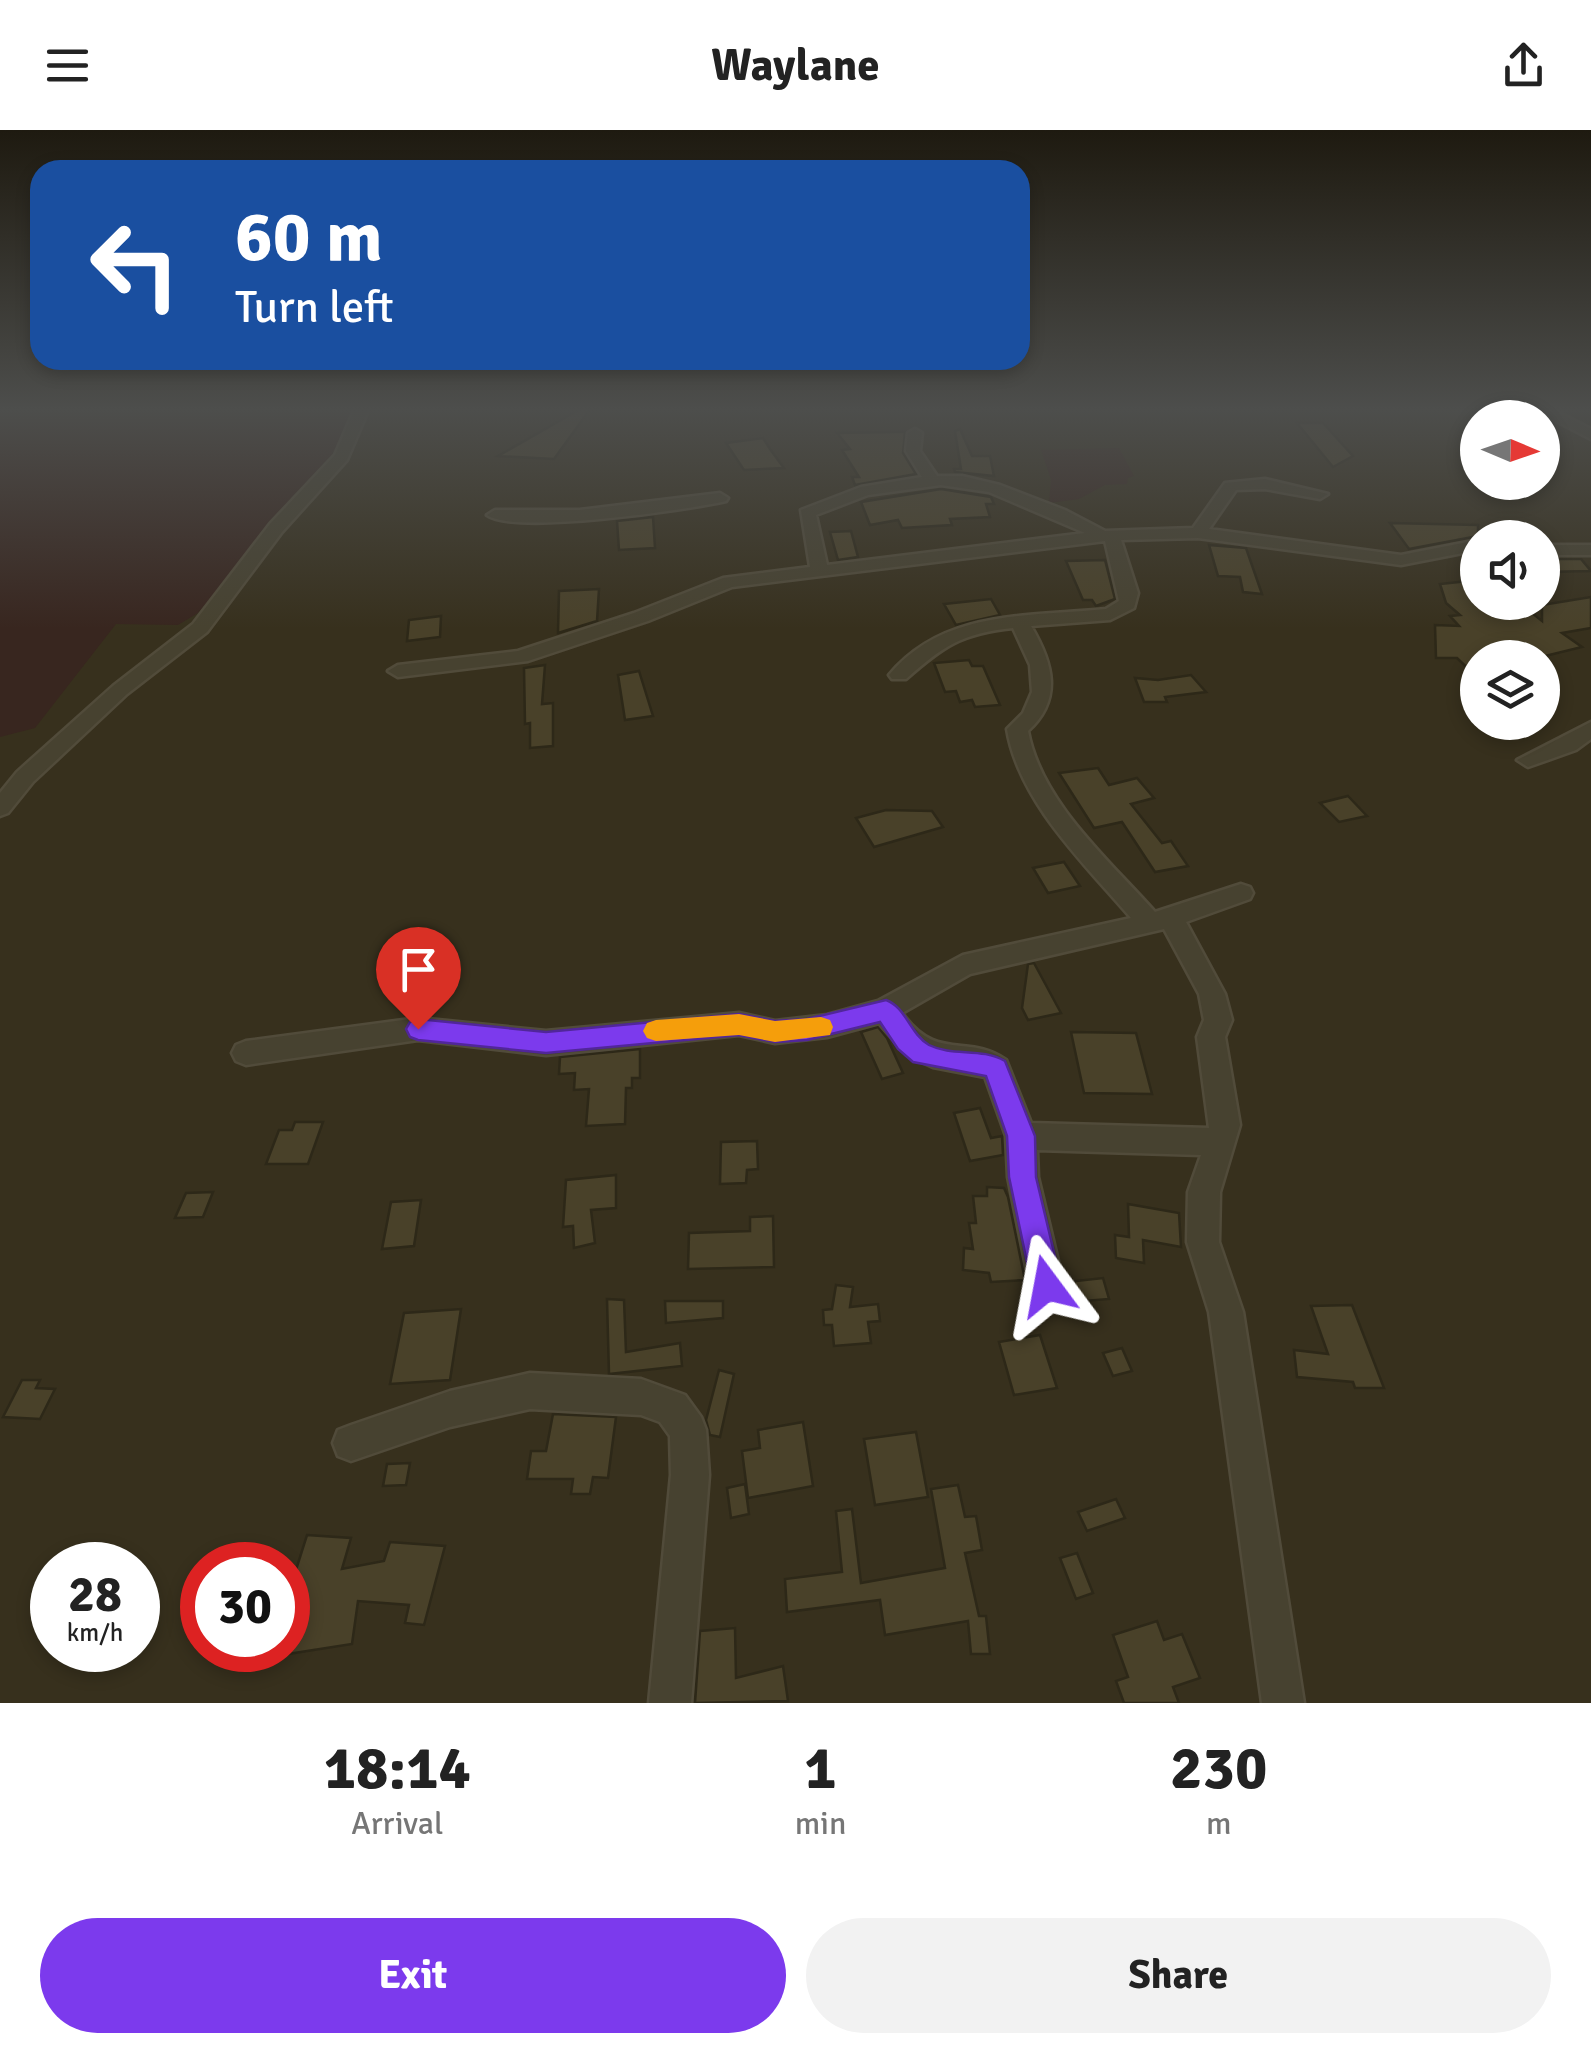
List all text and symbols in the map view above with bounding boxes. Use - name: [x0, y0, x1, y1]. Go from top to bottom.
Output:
- icon: menu: [40, 38, 95, 93]
- text: Waylane: [711, 38, 880, 93]
- icon: share: [1496, 38, 1551, 93]
- text: 60 m: [235, 194, 383, 280]
- icon: left: [70, 200, 200, 330]
- text: Turn left: [235, 280, 394, 335]
- north arrow: [1460, 400, 1560, 500]
- map controls: [1460, 400, 1560, 740]
- button: sound: [1460, 520, 1560, 620]
- button: layers: [1460, 640, 1560, 740]
- pin: [376, 927, 461, 1030]
- icon: arrive: [391, 942, 446, 997]
- position arrow: [995, 1234, 1099, 1338]
- speed limit sign: 30: [180, 1542, 310, 1672]
- text: 28: [68, 1564, 122, 1626]
- text: km/h: [67, 1617, 123, 1648]
- text: 18:14: [324, 1732, 471, 1806]
- text: 1: [804, 1732, 837, 1806]
- text: 230: [1170, 1732, 1267, 1806]
- text: Arrival: [351, 1804, 443, 1843]
- text: min: [795, 1804, 846, 1843]
- text: m: [1206, 1804, 1231, 1843]
- button: Exit: [40, 1918, 786, 2033]
- button: Share: [806, 1918, 1551, 2033]

